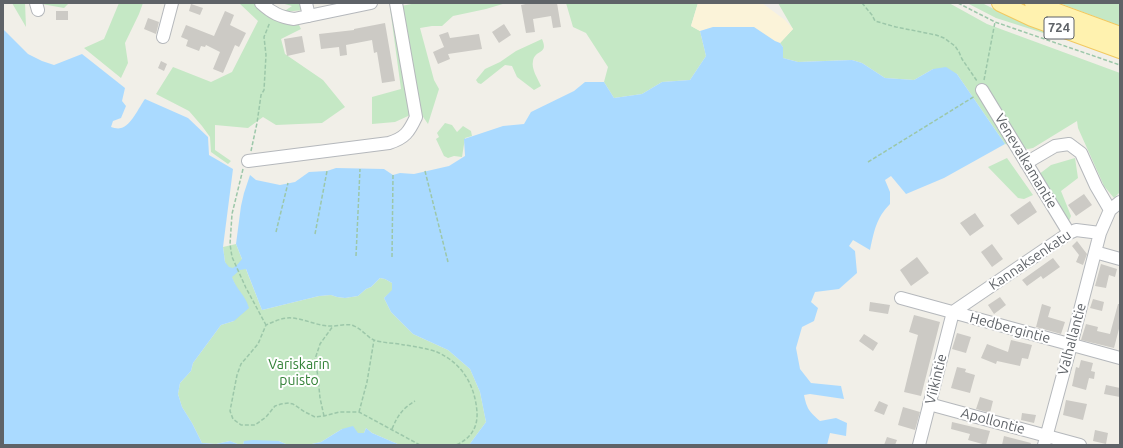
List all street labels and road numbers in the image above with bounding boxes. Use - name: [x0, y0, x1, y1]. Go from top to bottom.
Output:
- road number: 724: [1044, 17, 1074, 39]
- street label: Venevalkamantie: [991, 111, 1061, 211]
- street label: Kannaksenkatu: [986, 226, 1074, 294]
- street label: Valhallantie: [1054, 301, 1090, 377]
- street label: Hedbergintie: [968, 309, 1052, 347]
- street label: Viikintie: [922, 352, 950, 406]
- street label: Apollontie: [959, 404, 1027, 438]

